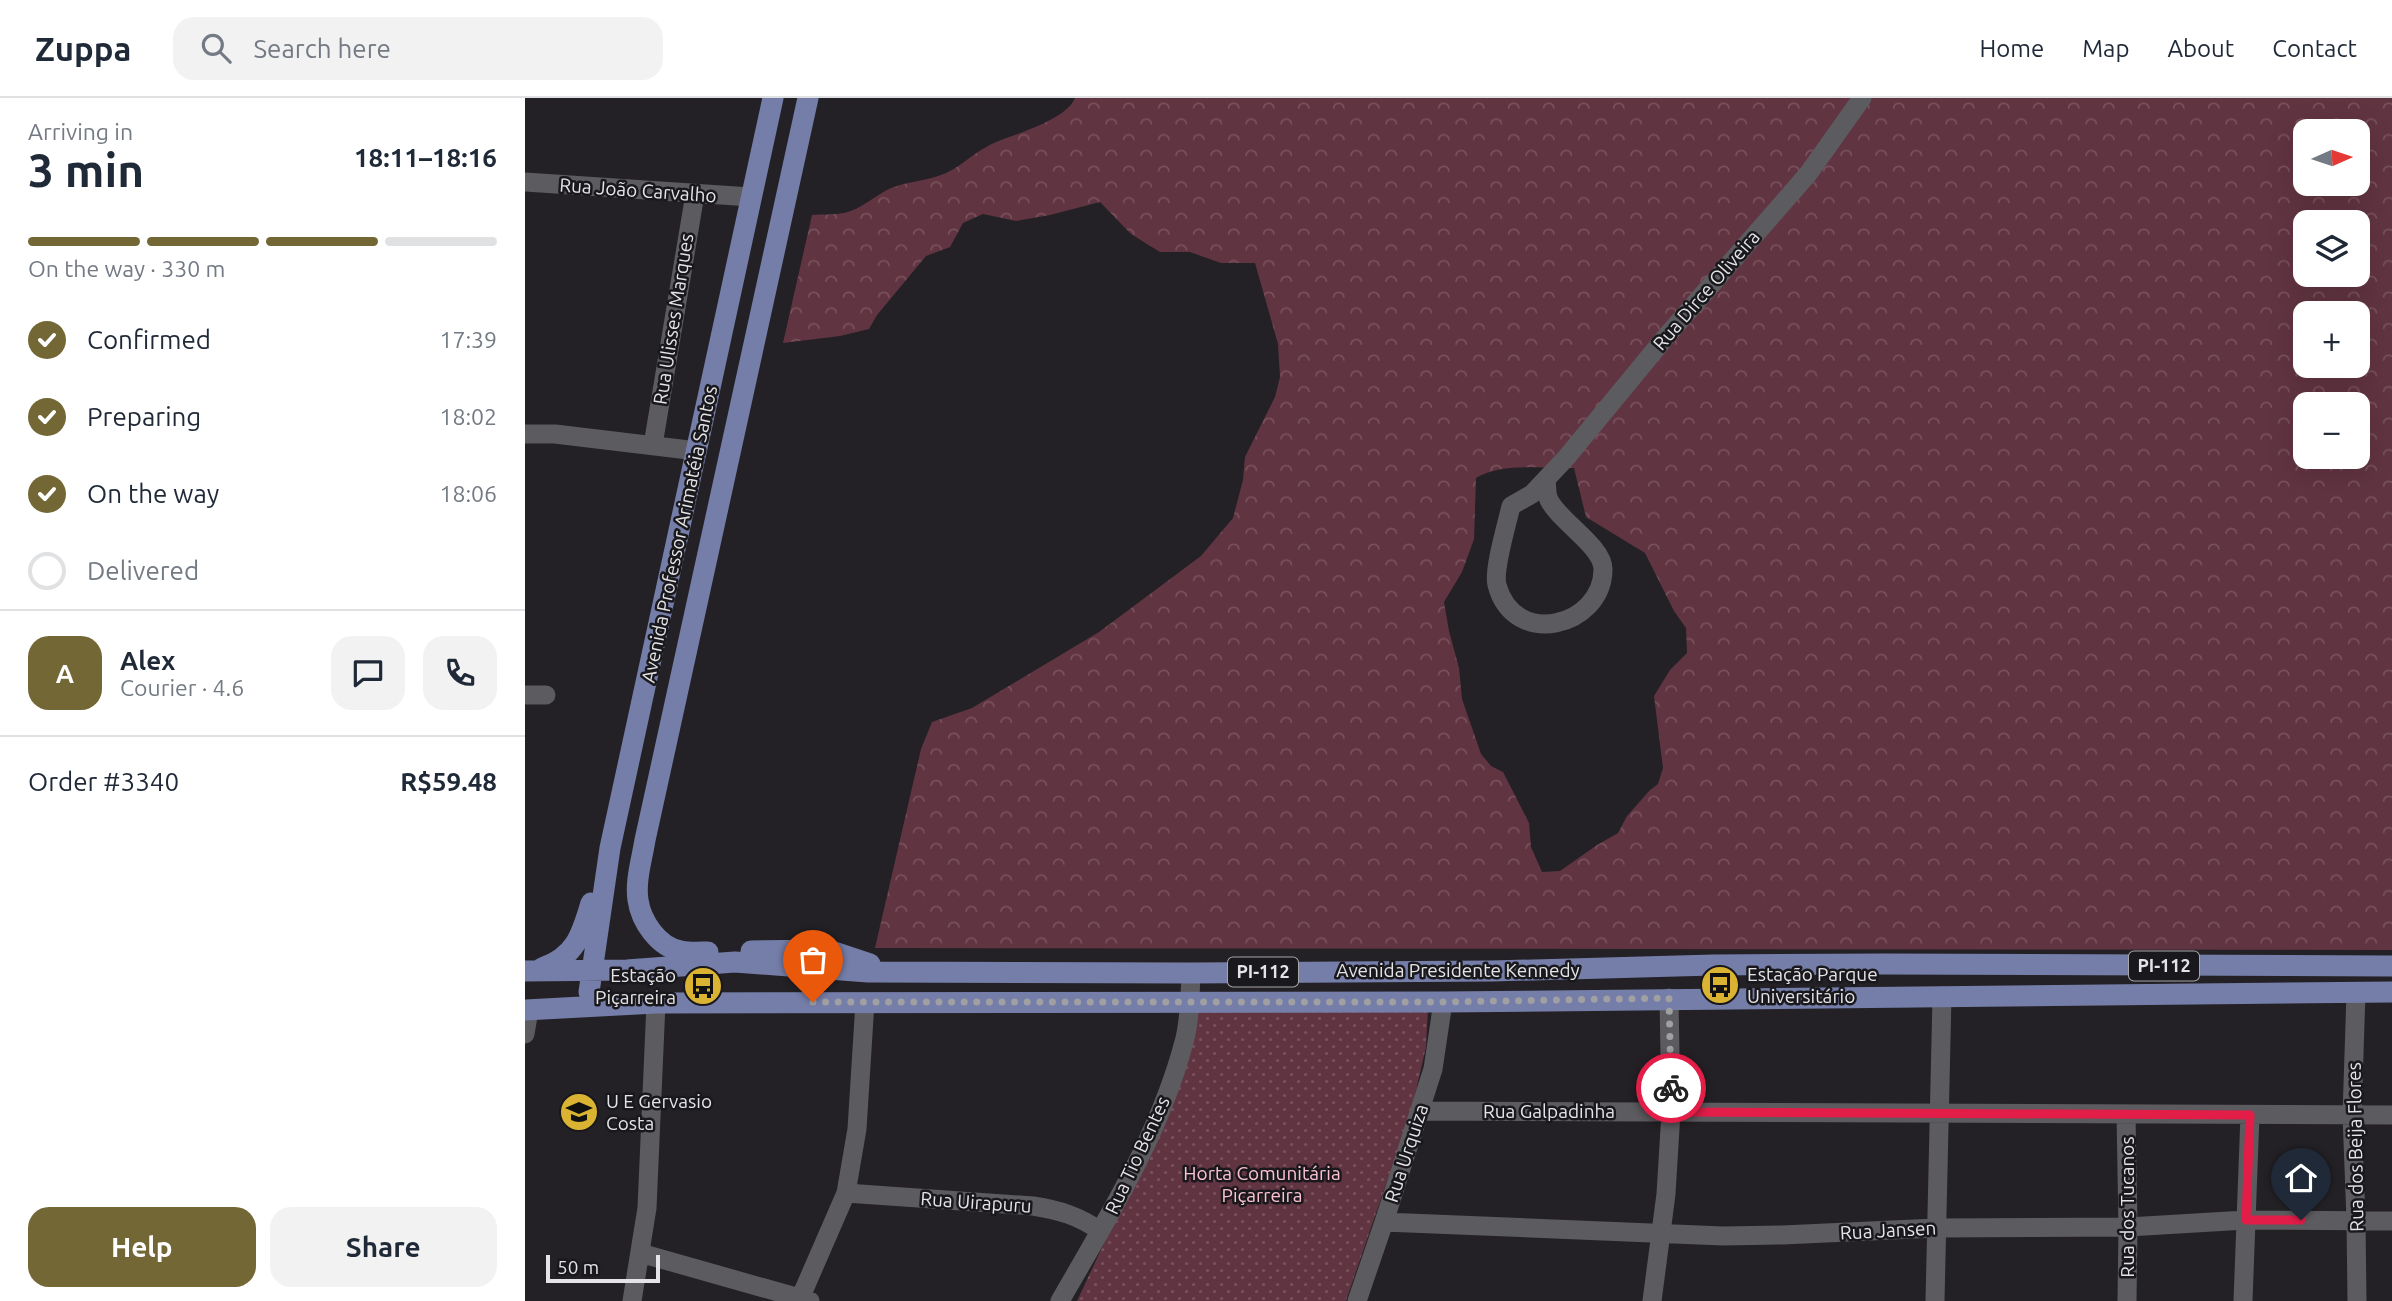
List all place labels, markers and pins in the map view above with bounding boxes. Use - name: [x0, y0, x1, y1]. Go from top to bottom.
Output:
- pin: [783, 930, 843, 1002]
- place label: Estação Parque Universitário: [1747, 963, 1878, 1007]
- place label: Estação Piçarreira: [595, 964, 676, 1008]
- bus stop icon: Estação Parque Universitário: [1699, 964, 1741, 1006]
- bus stop icon: Estação Piçarreira: [682, 965, 724, 1007]
- place label: U E Gervasio Costa: [606, 1090, 712, 1134]
- school or university icon: U E Gervasio Costa: [558, 1091, 600, 1133]
- pin: [2271, 1148, 2331, 1220]

